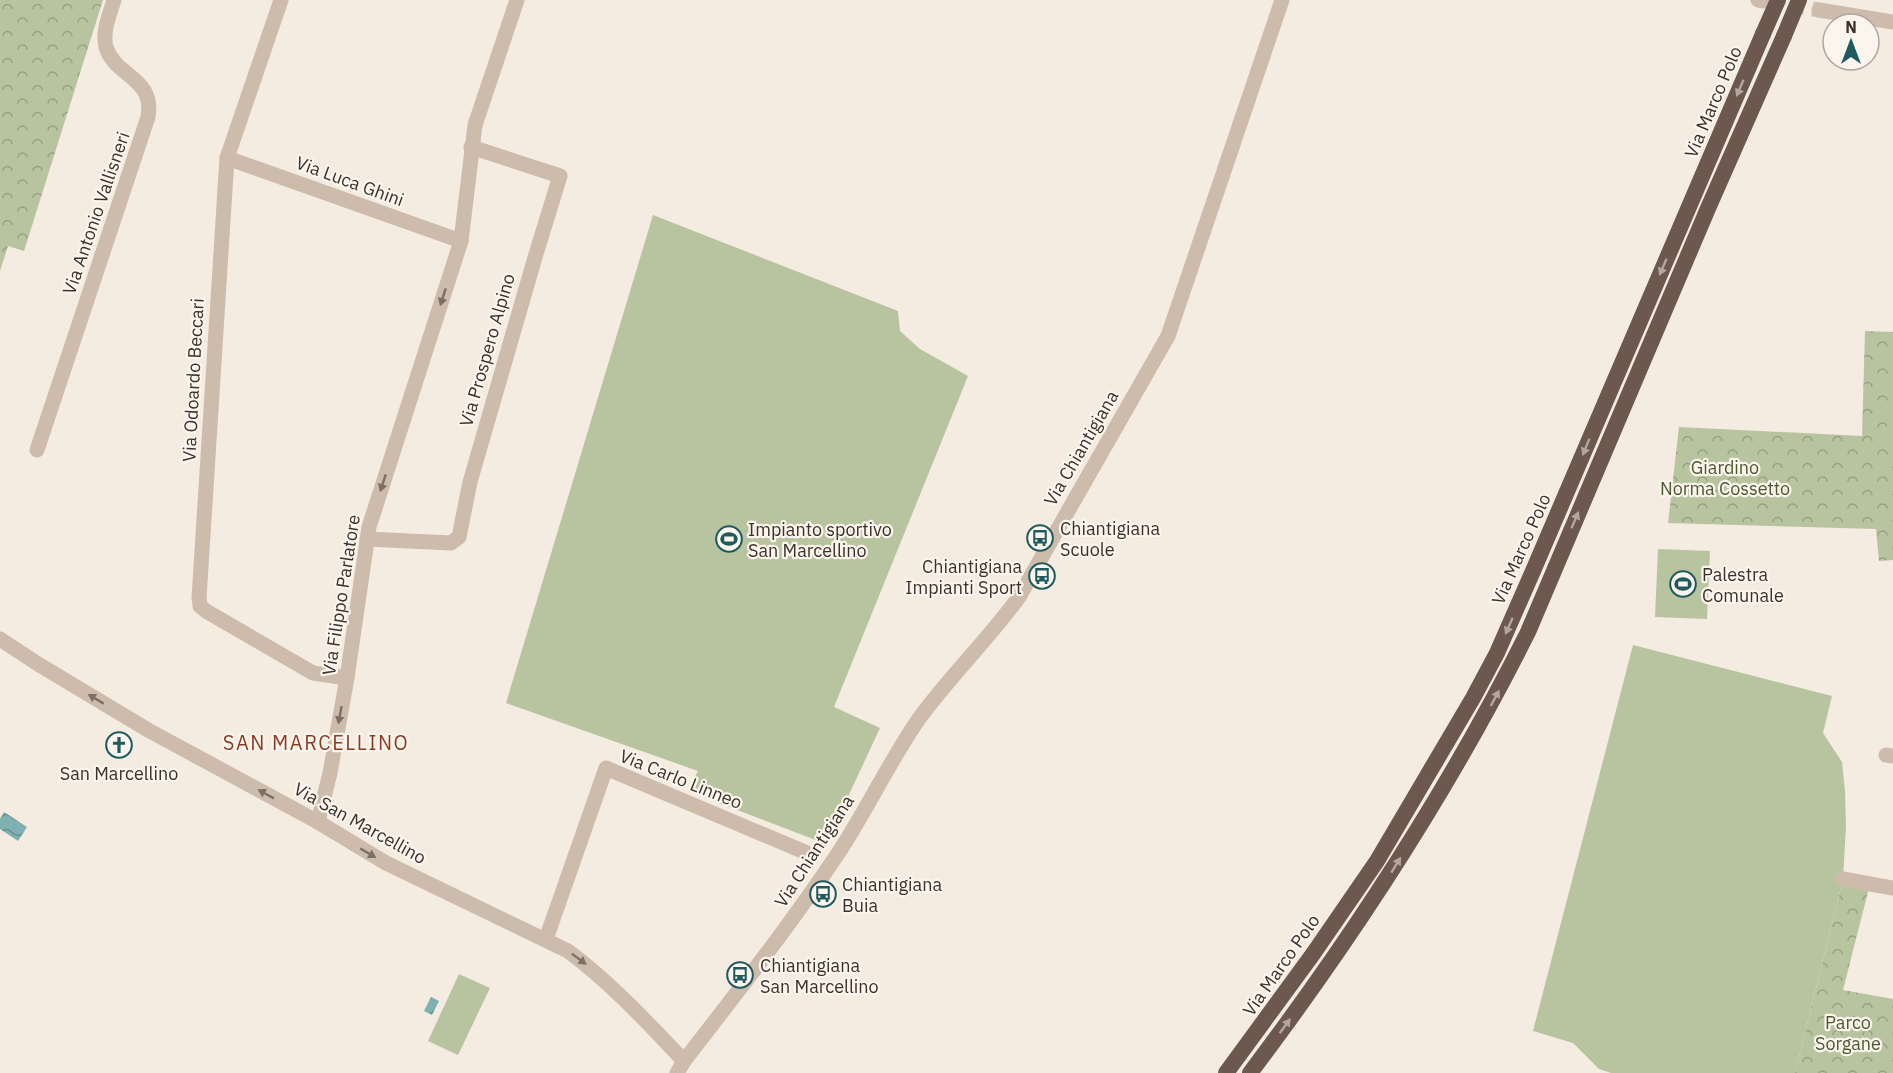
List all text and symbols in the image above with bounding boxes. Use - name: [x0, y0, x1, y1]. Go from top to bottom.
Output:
- north arrow: [1821, 12, 1881, 72]
- text: N: [1845, 17, 1857, 37]
- street label: Via Marco Polo: [1679, 43, 1747, 161]
- one-way arrow: [1735, 80, 1745, 98]
- street label: Via Antonio Vallisneri: [57, 129, 135, 297]
- street label: Via Luca Ghini: [293, 151, 407, 211]
- one-way arrow: [1658, 259, 1668, 277]
- street label: Via Prospero Alpino: [454, 271, 520, 429]
- one-way arrow: [438, 288, 447, 306]
- street label: Via Odoardo Beccari: [177, 298, 209, 462]
- street label: Via Chiantigiana: [1039, 386, 1123, 510]
- one-way arrow: [1581, 438, 1591, 456]
- park label: Giardino Norma Cossetto: [1660, 456, 1790, 500]
- one-way arrow: [378, 474, 387, 492]
- street label: Via Marco Polo: [1486, 490, 1556, 608]
- one-way arrow: [1571, 511, 1580, 529]
- street label: Via Filippo Parlatore: [317, 513, 365, 677]
- place label: Chiantigiana Scuole: [1060, 517, 1160, 561]
- place label: Impianto sportivo San Marcellino: [748, 518, 892, 562]
- bus stop icon: Chiantigiana Scuole: [1025, 523, 1055, 553]
- sports icon: Impianto sportivo San Marcellino: [714, 524, 744, 554]
- place label: Chiantigiana Impianti Sport: [905, 555, 1022, 599]
- bus stop icon: Chiantigiana Impianti Sport: [1027, 561, 1057, 591]
- place label: Palestra Comunale: [1702, 563, 1784, 607]
- sports icon: Palestra Comunale: [1668, 569, 1698, 599]
- one-way arrow: [1504, 617, 1513, 634]
- one-way arrow: [1490, 689, 1500, 706]
- one-way arrow: [88, 694, 105, 704]
- one-way arrow: [335, 706, 344, 725]
- district label: SAN MARCELLINO: [223, 729, 409, 756]
- church icon: San Marcellino: [104, 730, 134, 760]
- street label: Via Carlo Linneo: [616, 744, 746, 814]
- place label: San Marcellino: [60, 762, 178, 785]
- street label: Via San Marcellino: [290, 777, 430, 869]
- one-way arrow: [258, 789, 275, 799]
- street label: Via Chiantigiana: [769, 790, 859, 912]
- one-way arrow: [359, 848, 376, 858]
- one-way arrow: [1390, 857, 1401, 874]
- place label: Chiantigiana Buia: [842, 873, 942, 917]
- bus stop icon: Chiantigiana Buia: [808, 879, 838, 909]
- street label: Via Marco Polo: [1237, 910, 1325, 1020]
- one-way arrow: [571, 953, 587, 966]
- place label: Chiantigiana San Marcellino: [760, 954, 879, 998]
- bus stop icon: Chiantigiana San Marcellino: [725, 960, 755, 990]
- park label: Parco Sorgane: [1815, 1011, 1881, 1055]
- one-way arrow: [1279, 1019, 1291, 1034]

